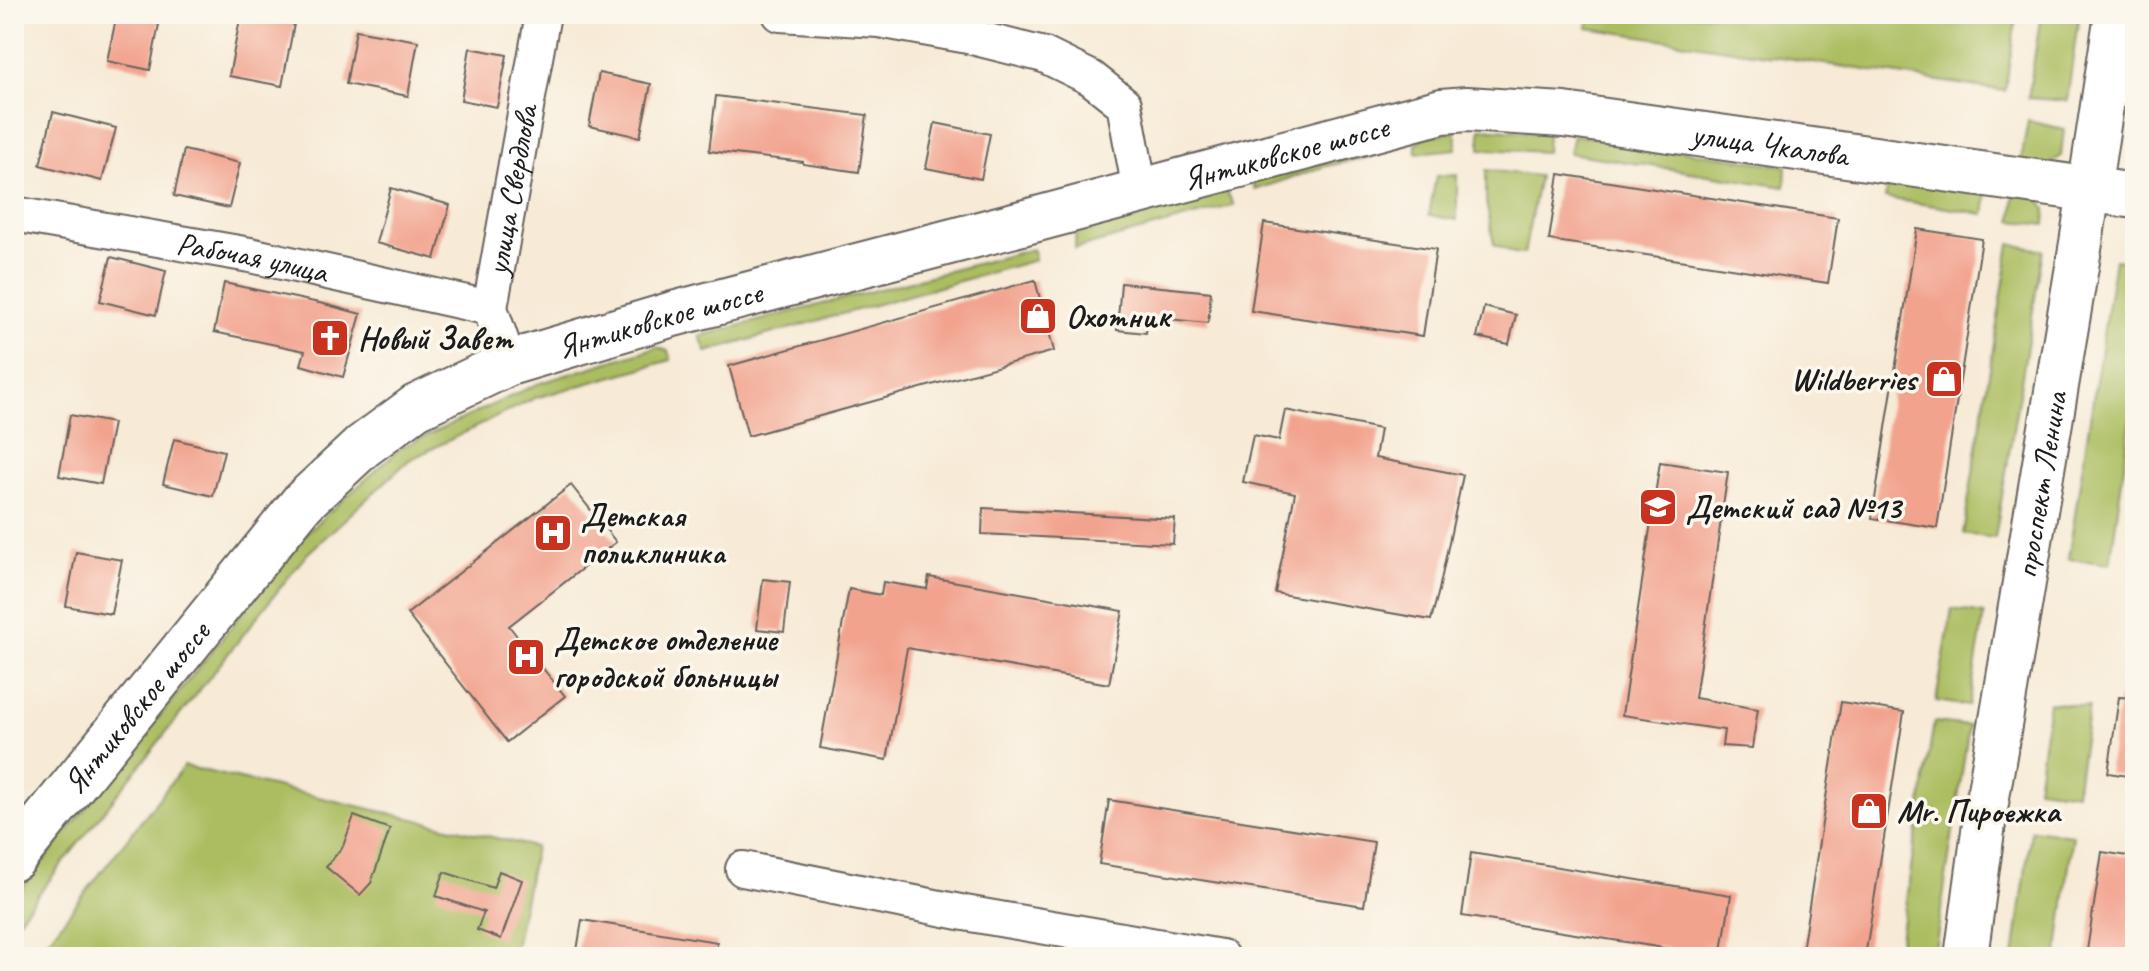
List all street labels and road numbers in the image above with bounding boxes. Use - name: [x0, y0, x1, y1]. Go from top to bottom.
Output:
- street label: улица Свердлова: [476, 99, 548, 280]
- street label: Янтиковское шоссе: [1179, 106, 1395, 200]
- street label: улица Чкалова: [1687, 113, 1853, 176]
- street label: Рабочая улица: [174, 223, 333, 293]
- street label: Янтиковское шоссе: [552, 271, 769, 368]
- street label: проспект Ленина: [2005, 387, 2077, 581]
- street label: Янтиковское шоссе: [54, 611, 221, 803]

